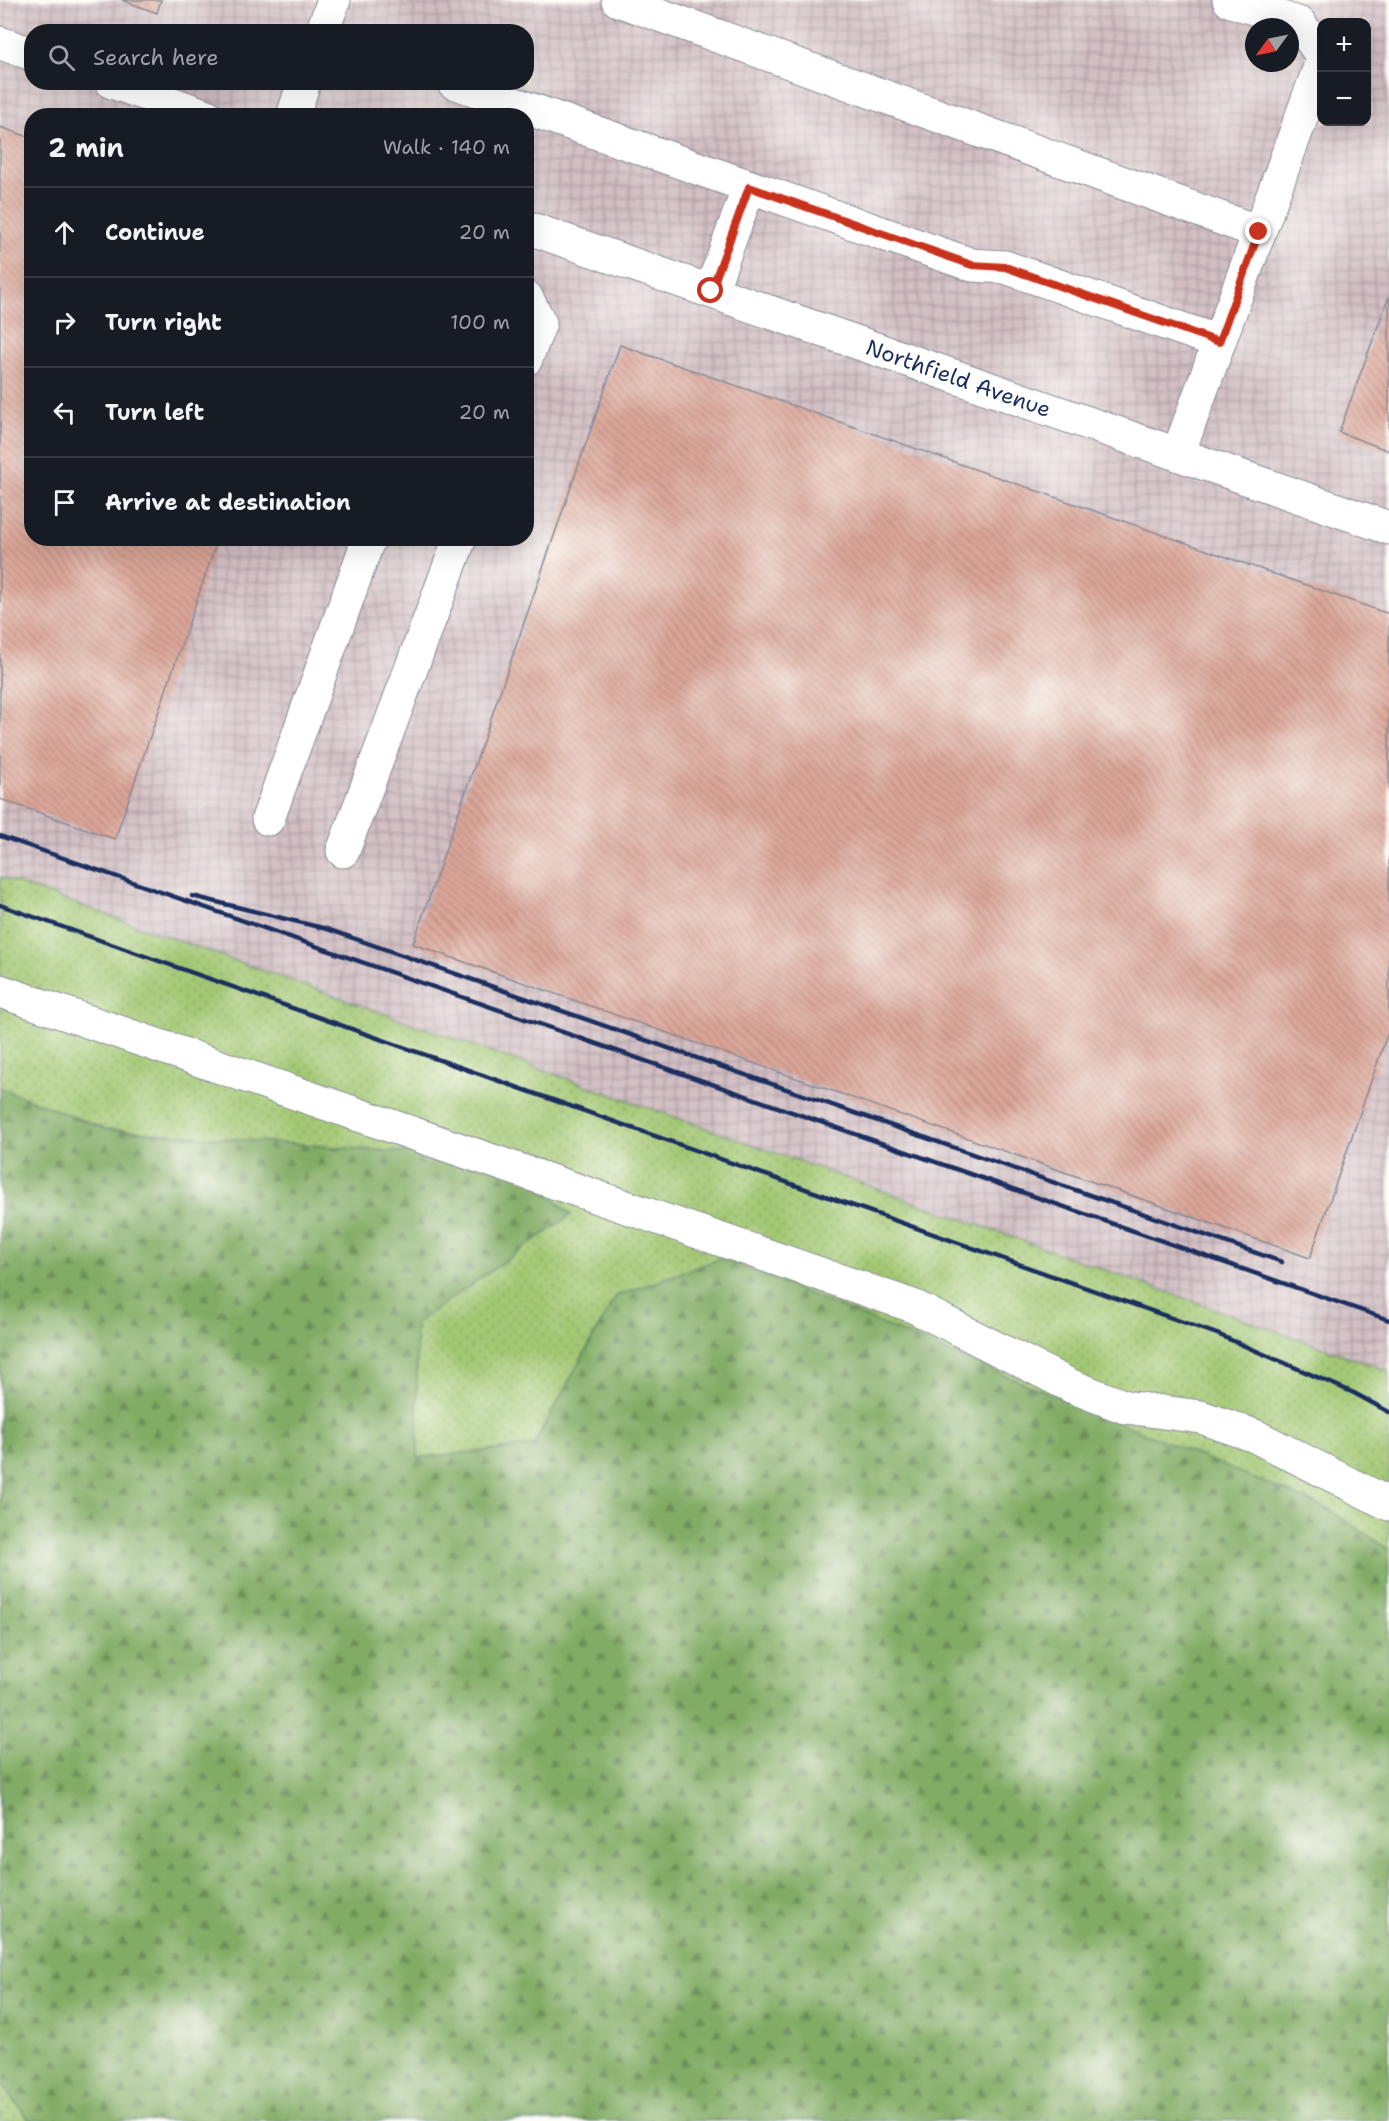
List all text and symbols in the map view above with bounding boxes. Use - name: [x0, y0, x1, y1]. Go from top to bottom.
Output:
- north arrow: [1245, 18, 1299, 72]
- map controls: [1317, 18, 1371, 126]
- button: +: [1317, 18, 1371, 72]
- search box: [24, 24, 534, 90]
- icon: search: [45, 41, 78, 74]
- text: Search here: [93, 43, 219, 72]
- button: −: [1317, 72, 1371, 126]
- text: 2 min: [48, 130, 124, 165]
- text: Walk · 140 m: [383, 134, 510, 160]
- icon: ahead: [48, 216, 81, 249]
- text: Continue: [105, 218, 205, 247]
- route end: [1245, 218, 1271, 244]
- text: 20 m: [459, 219, 510, 245]
- route start: [697, 277, 723, 303]
- icon: right: [48, 306, 81, 339]
- text: Turn right: [105, 308, 222, 337]
- text: 100 m: [450, 309, 510, 335]
- street label: Northfield Avenue: [862, 333, 1055, 424]
- icon: left: [48, 396, 81, 429]
- text: Turn left: [105, 398, 204, 427]
- text: 20 m: [459, 399, 510, 425]
- icon: arrive: [48, 486, 81, 519]
- text: Arrive at destination: [105, 488, 351, 517]

